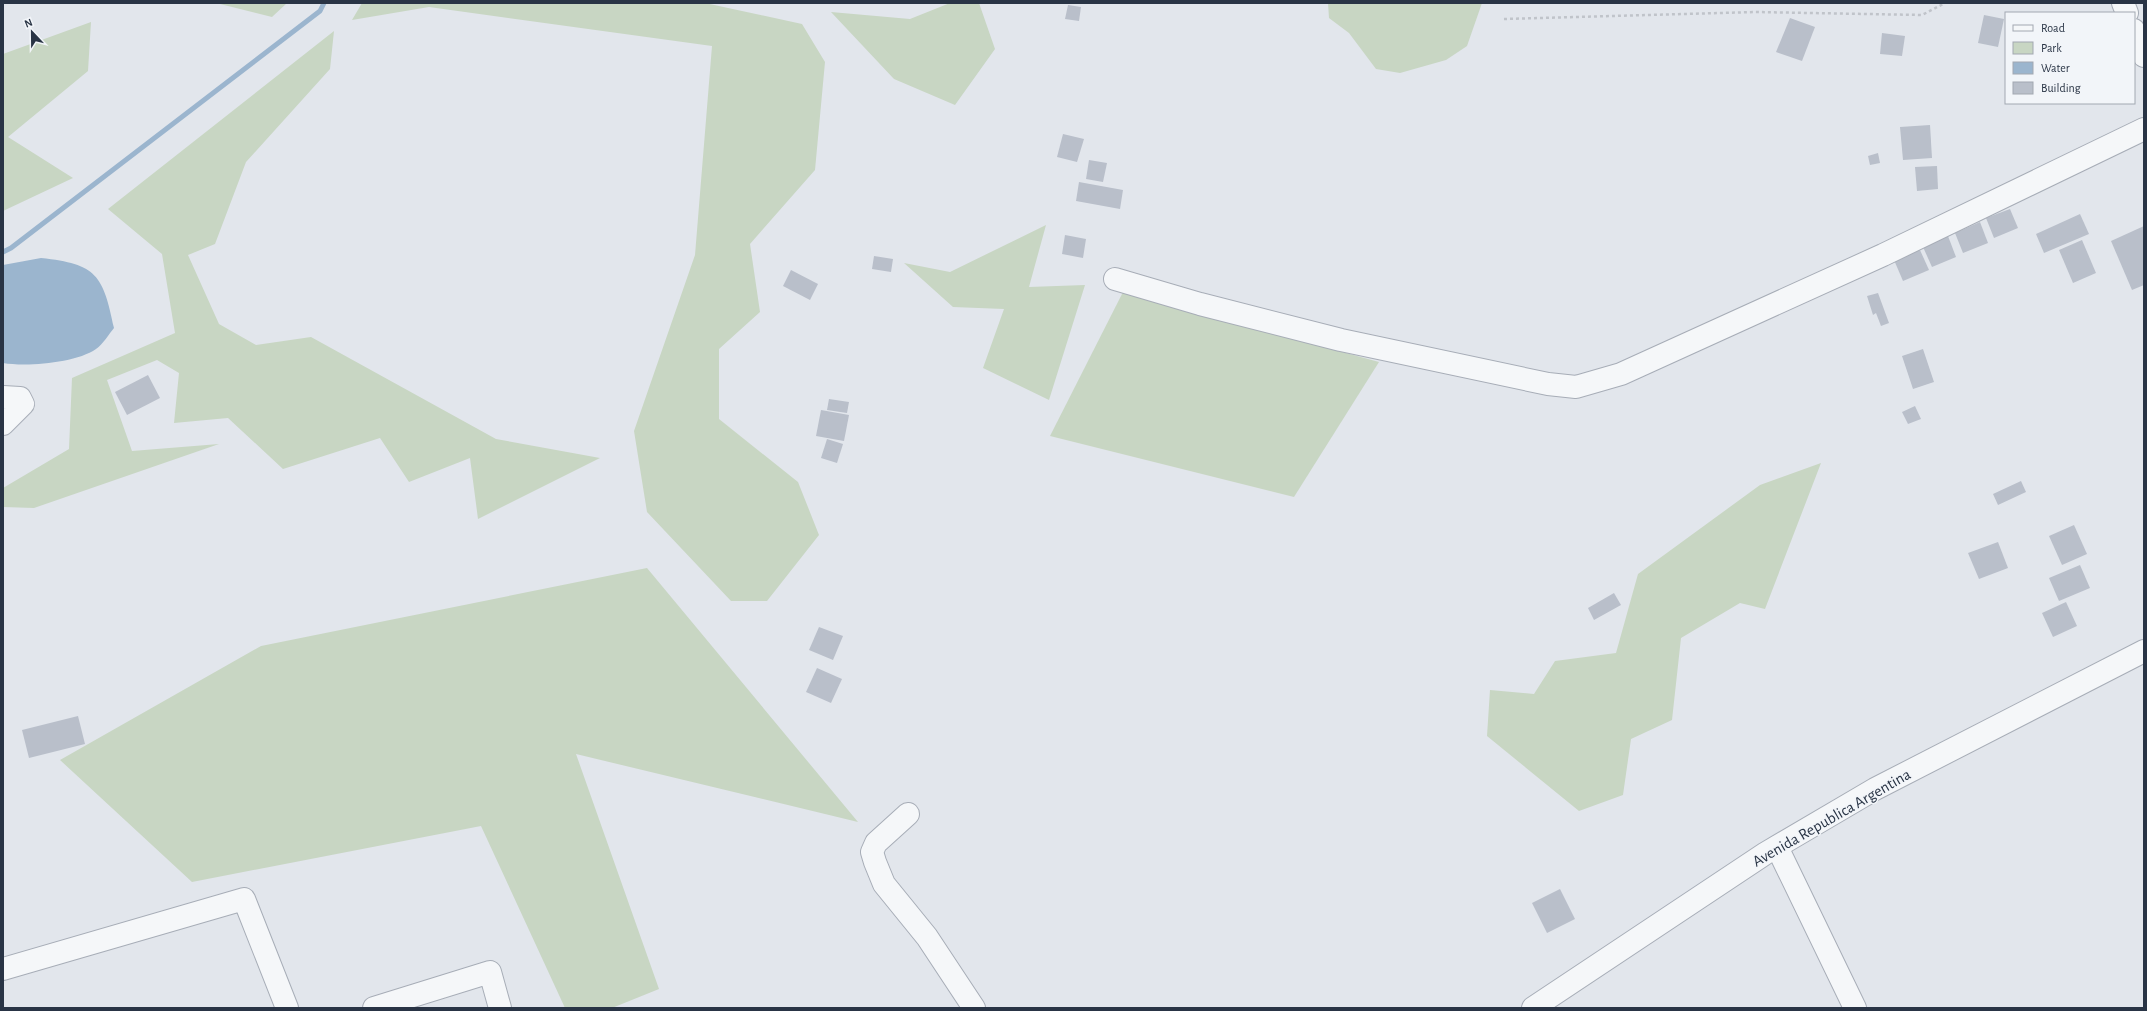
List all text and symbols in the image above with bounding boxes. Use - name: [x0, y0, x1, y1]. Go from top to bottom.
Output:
- north arrow: [12, 12, 52, 52]
- legend: [2005, 12, 2135, 104]
- text: N: [23, 17, 34, 30]
- text: Road: [2041, 22, 2065, 34]
- text: Park: [2041, 42, 2062, 54]
- text: Water: [2041, 62, 2070, 74]
- text: Building: [2041, 82, 2081, 94]
- street label: Avenida Republica Argentina: [1750, 766, 1913, 870]

